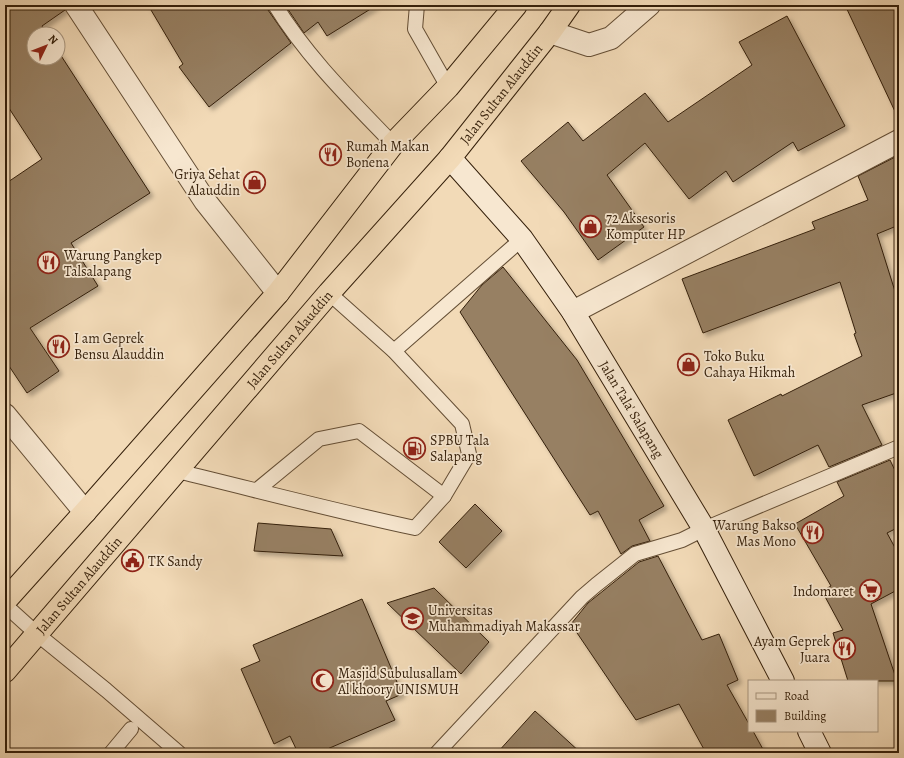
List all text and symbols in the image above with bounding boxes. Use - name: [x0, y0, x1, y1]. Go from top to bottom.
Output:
- north arrow: [26, 26, 66, 66]
- text: N: [45, 31, 61, 48]
- street label: Jalan Sultan Alauddin: [455, 39, 547, 148]
- place label: Rumah Makan Bonena: [346, 137, 430, 172]
- restaurant icon: Rumah Makan Bonena: [318, 141, 344, 167]
- place label: Griya Sehat Alauddin: [174, 165, 240, 200]
- shop icon: Griya Sehat Alauddin: [242, 169, 268, 195]
- place label: 72 Aksesoris Komputer HP: [606, 209, 686, 244]
- shop icon: 72 Aksesoris Komputer HP: [578, 213, 604, 239]
- place label: Warung Pangkep Talsalapang: [63, 246, 162, 281]
- restaurant icon: Warung Pangkep Talsalapang: [36, 250, 62, 276]
- street label: Jalan Sultan Alauddin: [242, 286, 337, 392]
- place label: I am Geprek Bensu Alauddin: [74, 329, 165, 364]
- restaurant icon: I am Geprek Bensu Alauddin: [45, 333, 71, 359]
- place label: Toko Buku Cahaya Hikmah: [704, 347, 796, 382]
- shop icon: Toko Buku Cahaya Hikmah: [675, 351, 701, 377]
- street label: Jalan Tala' Salapang: [595, 357, 668, 462]
- place label: SPBU Tala Salapang: [430, 431, 490, 466]
- fuel station icon: SPBU Tala Salapang: [402, 435, 428, 461]
- place label: Warung Bakso Mas Mono: [712, 516, 796, 551]
- restaurant icon: Warung Bakso Mas Mono: [799, 520, 825, 546]
- street label: Jalan Sultan Alauddin: [31, 532, 126, 638]
- public building icon: TK Sandy: [119, 548, 145, 574]
- place label: TK Sandy: [148, 552, 203, 571]
- supermarket icon: Indomaret: [857, 578, 883, 604]
- place label: Indomaret: [793, 582, 854, 601]
- place label: Universitas Muhammadiyah Makassar: [428, 601, 580, 636]
- school or university icon: Universitas Muhammadiyah Makassar: [400, 605, 426, 631]
- place label: Ayam Geprek Juara: [753, 632, 830, 667]
- restaurant icon: Ayam Geprek Juara: [832, 636, 858, 662]
- place label: Masjid Subulusallam Al khoory UNISMUH: [337, 664, 459, 699]
- mosque icon: Masjid Subulusallam Al khoory UNISMUH: [309, 668, 335, 694]
- legend: [748, 680, 878, 732]
- text: Road: [784, 688, 810, 704]
- text: Building: [784, 708, 826, 724]

